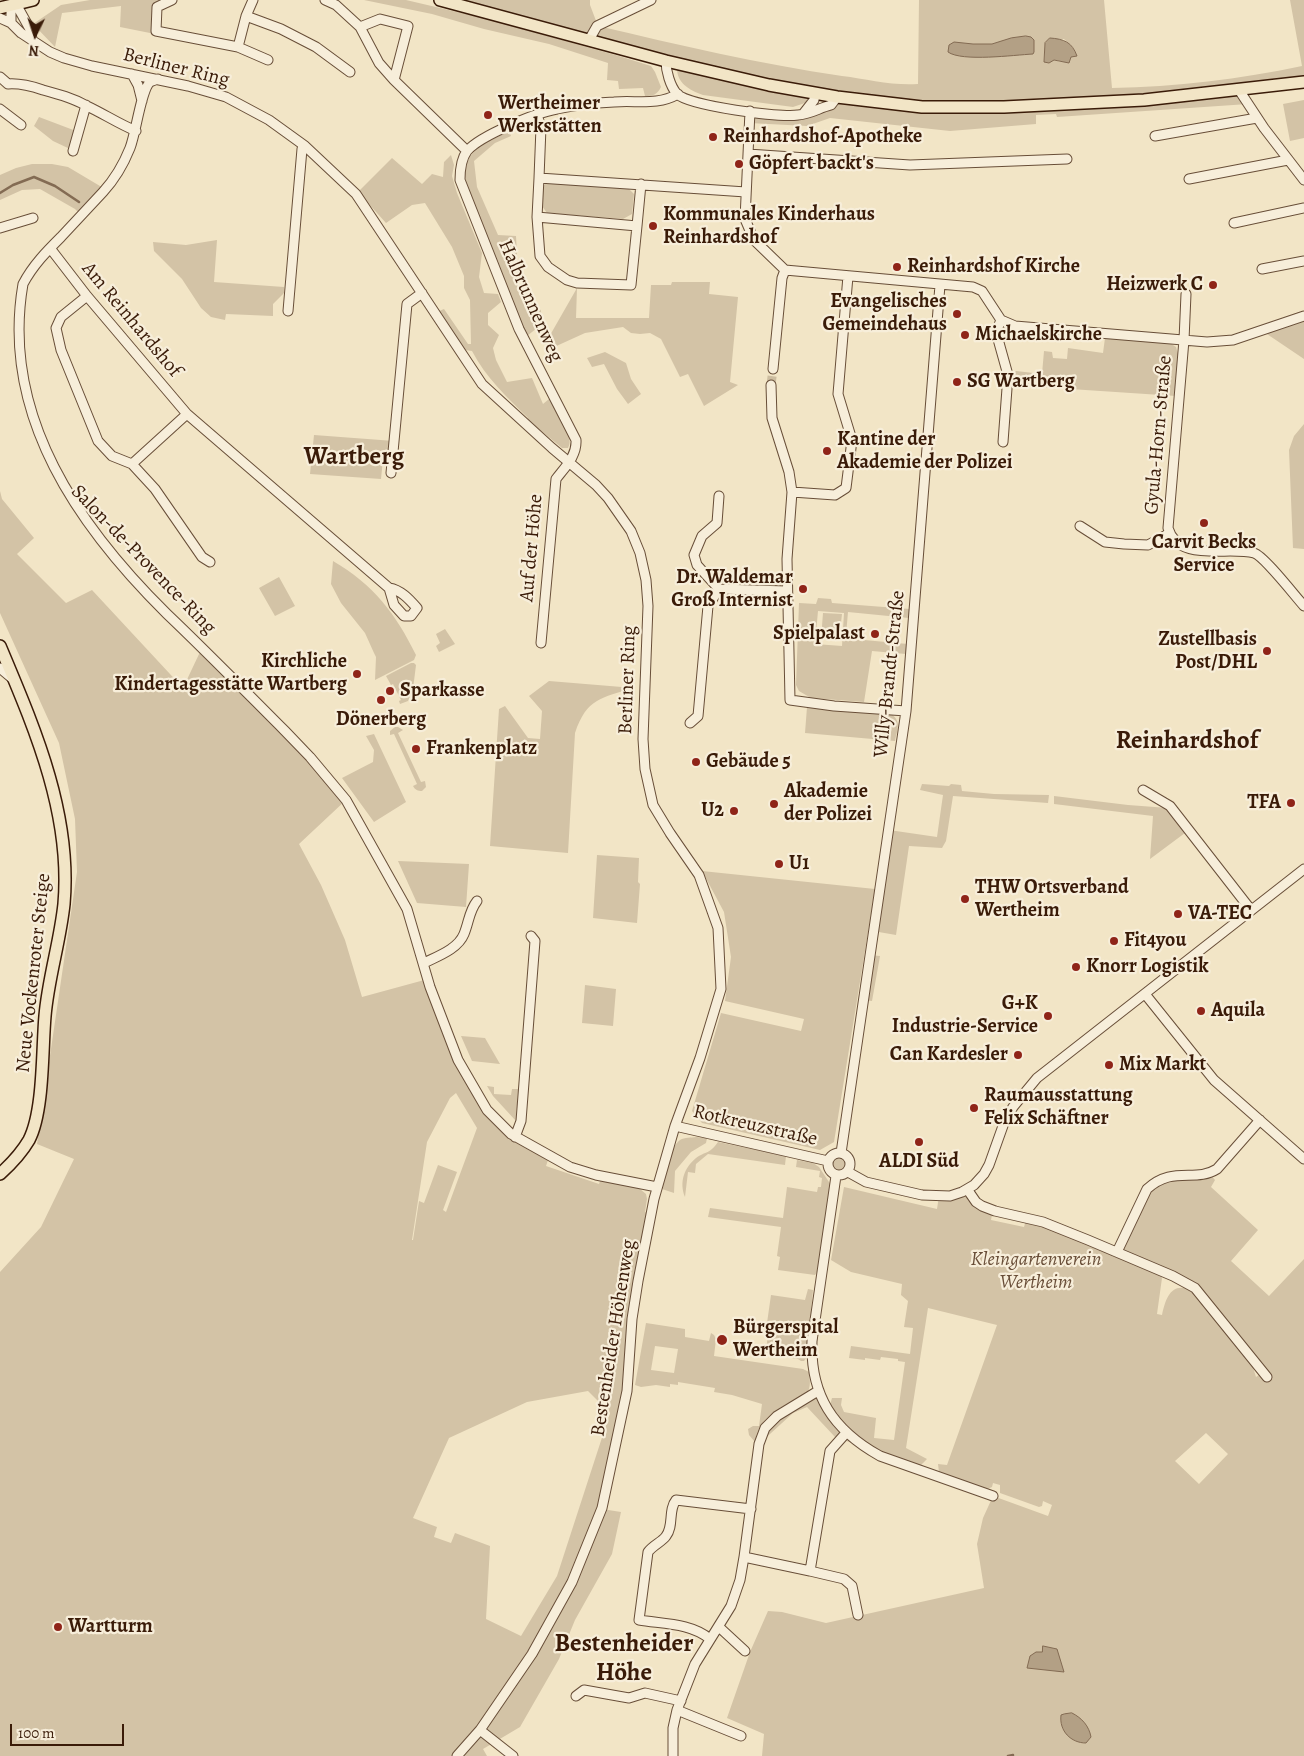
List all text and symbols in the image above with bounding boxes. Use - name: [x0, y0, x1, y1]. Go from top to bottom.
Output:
- north arrow: [10, 10, 60, 60]
- text: N: [28, 41, 40, 60]
- street label: Berliner Ring: [120, 43, 232, 93]
- place label: Wertheimer Werkstätten: [498, 92, 602, 139]
- marker: Wertheimer Werkstätten: [482, 109, 494, 121]
- place label: Reinhardshof-Apotheke: [723, 125, 922, 149]
- marker: Reinhardshof-Apotheke: [707, 131, 719, 143]
- place label: Göpfert backt's: [749, 152, 874, 176]
- marker: Göpfert backt's: [733, 158, 745, 170]
- place label: Kommunales Kinderhaus Reinhardshof: [663, 203, 875, 250]
- marker: Kommunales Kinderhaus Reinhardshof: [647, 220, 659, 232]
- street label: Halbrunnenweg: [492, 236, 568, 366]
- place label: Reinhardshof Kirche: [907, 255, 1080, 279]
- street label: Am Reinhardshof: [76, 258, 186, 382]
- marker: Reinhardshof Kirche: [891, 261, 903, 273]
- place label: Heizwerk C: [1106, 273, 1203, 297]
- marker: Heizwerk C: [1207, 279, 1219, 291]
- place label: Evangelisches Gemeindehaus: [822, 290, 947, 337]
- marker: Evangelisches Gemeindehaus: [951, 308, 963, 320]
- place label: Michaelskirche: [975, 323, 1102, 347]
- marker: Michaelskirche: [959, 329, 971, 341]
- street label: Gyula-Horn-Straße: [1140, 355, 1178, 515]
- place label: SG Wartberg: [967, 370, 1075, 394]
- marker: SG Wartberg: [951, 376, 963, 388]
- place label: Kantine der Akademie der Polizei: [837, 428, 1013, 475]
- district label: Wartberg: [304, 443, 404, 473]
- marker: Kantine der Akademie der Polizei: [821, 445, 833, 457]
- street label: Salon-de-Provence-Ring: [65, 480, 221, 640]
- street label: Auf der Höhe: [515, 493, 549, 603]
- marker: Carvit Becks Service: [1198, 517, 1210, 529]
- place label: Carvit Becks Service: [1152, 531, 1256, 578]
- place label: Dr. Waldemar Groß Internist: [671, 566, 793, 613]
- marker: Dr. Waldemar Groß Internist: [797, 583, 809, 595]
- street label: Willy-Brandt-Straße: [869, 589, 911, 759]
- place label: Spielpalast: [773, 622, 865, 646]
- street label: Berliner Ring: [614, 625, 642, 735]
- marker: Spielpalast: [869, 628, 881, 640]
- place label: Zustellbasis Post/DHL: [1158, 628, 1257, 675]
- marker: Zustellbasis Post/DHL: [1261, 645, 1273, 657]
- place label: Kirchliche Kindertagesstätte Wartberg: [114, 650, 347, 697]
- marker: Kirchliche Kindertagesstätte Wartberg: [351, 668, 363, 680]
- place label: Sparkasse: [400, 679, 484, 703]
- marker: Sparkasse: [384, 685, 396, 697]
- marker: Dönerberg: [375, 694, 387, 706]
- place label: Dönerberg: [336, 708, 426, 732]
- district label: Reinhardshof: [1116, 727, 1258, 757]
- place label: Frankenplatz: [426, 737, 537, 761]
- marker: Frankenplatz: [410, 743, 422, 755]
- place label: Gebäude 5: [706, 750, 791, 774]
- marker: Gebäude 5: [690, 756, 702, 768]
- place label: Akademie der Polizei: [784, 780, 872, 827]
- place label: TFA: [1247, 791, 1281, 815]
- marker: TFA: [1285, 797, 1297, 809]
- marker: Akademie der Polizei: [768, 798, 780, 810]
- place label: U2: [701, 799, 724, 823]
- marker: U2: [728, 805, 740, 817]
- place label: U1: [789, 852, 809, 876]
- marker: U1: [773, 858, 785, 870]
- street label: Neue Vockenroter Steige: [12, 872, 56, 1074]
- place label: THW Ortsverband Wertheim: [975, 876, 1129, 923]
- marker: THW Ortsverband Wertheim: [959, 893, 971, 905]
- place label: VA-TEC: [1188, 902, 1252, 926]
- marker: VA-TEC: [1172, 908, 1184, 920]
- place label: Fit4you: [1124, 929, 1186, 953]
- marker: Fit4you: [1108, 935, 1120, 947]
- place label: Knorr Logistik: [1086, 955, 1208, 979]
- marker: Knorr Logistik: [1070, 961, 1082, 973]
- place label: G+K Industrie-Service: [892, 992, 1038, 1039]
- place label: Aquila: [1211, 999, 1265, 1023]
- marker: Aquila: [1195, 1005, 1207, 1017]
- marker: G+K Industrie-Service: [1042, 1010, 1054, 1022]
- place label: Can Kardesler: [890, 1043, 1008, 1067]
- marker: Can Kardesler: [1012, 1049, 1024, 1061]
- place label: Mix Markt: [1119, 1053, 1206, 1077]
- marker: Mix Markt: [1103, 1059, 1115, 1071]
- place label: Raumausstattung Felix Schäftner: [984, 1084, 1133, 1131]
- street label: Rotkreuzstraße: [691, 1100, 819, 1152]
- marker: Raumausstattung Felix Schäftner: [968, 1102, 980, 1114]
- marker: ALDI Süd: [913, 1136, 925, 1148]
- place label: ALDI Süd: [879, 1150, 959, 1174]
- street label: Bestenheider Höhenweg: [587, 1238, 641, 1438]
- park label: Kleingartenverein Wertheim: [970, 1248, 1102, 1295]
- place label: Bürgerspital Wertheim: [733, 1316, 839, 1363]
- marker: Bürgerspital Wertheim: [715, 1333, 729, 1347]
- place label: Wartturm: [68, 1615, 153, 1639]
- marker: Wartturm: [52, 1621, 64, 1633]
- district label: Bestenheider Höhe: [555, 1630, 693, 1689]
- scale bar: [12, 1714, 126, 1746]
- text: 100 m: [18, 1723, 55, 1743]

